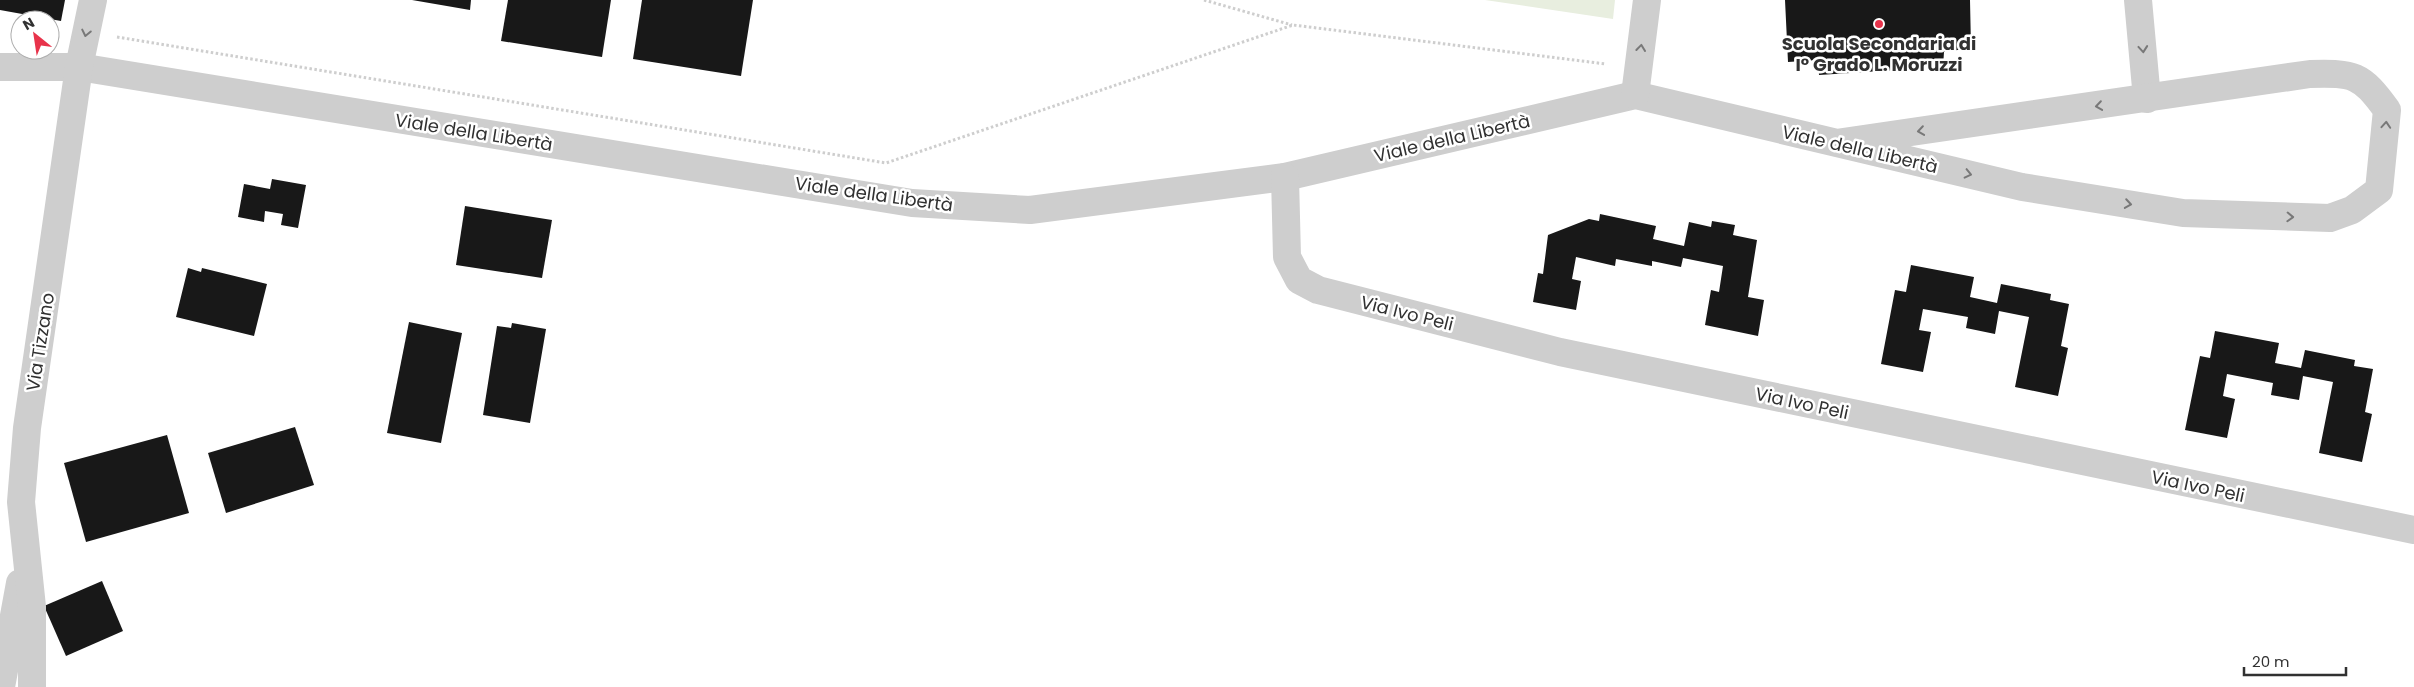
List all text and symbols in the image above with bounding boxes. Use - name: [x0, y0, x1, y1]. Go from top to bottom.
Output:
- north arrow: [10, 10, 60, 60]
- text: N: [19, 12, 38, 35]
- marker: Scuola Secondaria di I° Grado L. Moruzzi: [1873, 18, 1885, 30]
- one-way arrow: [81, 29, 92, 38]
- place label: Scuola Secondaria di I° Grado L. Moruzzi: [1782, 31, 1976, 77]
- one-way arrow: [1635, 43, 1646, 51]
- one-way arrow: [2137, 45, 2148, 53]
- one-way arrow: [2095, 100, 2103, 111]
- street label: Viale della Libertà: [393, 107, 555, 157]
- street label: Viale della Libertà: [1372, 108, 1532, 168]
- street label: Viale della Libertà: [1780, 119, 1940, 179]
- one-way arrow: [2381, 121, 2392, 129]
- one-way arrow: [1916, 125, 1924, 136]
- one-way arrow: [1964, 168, 1973, 179]
- street label: Viale della Libertà: [793, 171, 955, 217]
- one-way arrow: [2124, 199, 2132, 209]
- one-way arrow: [2286, 211, 2294, 222]
- street label: Via Ivo Peli: [1358, 289, 1456, 337]
- street label: Via Tizzano: [20, 291, 60, 393]
- street label: Via Ivo Peli: [1753, 381, 1851, 425]
- street label: Via Ivo Peli: [2149, 464, 2247, 508]
- scale bar: [2244, 644, 2346, 676]
- text: 20 m: [2252, 651, 2290, 672]

